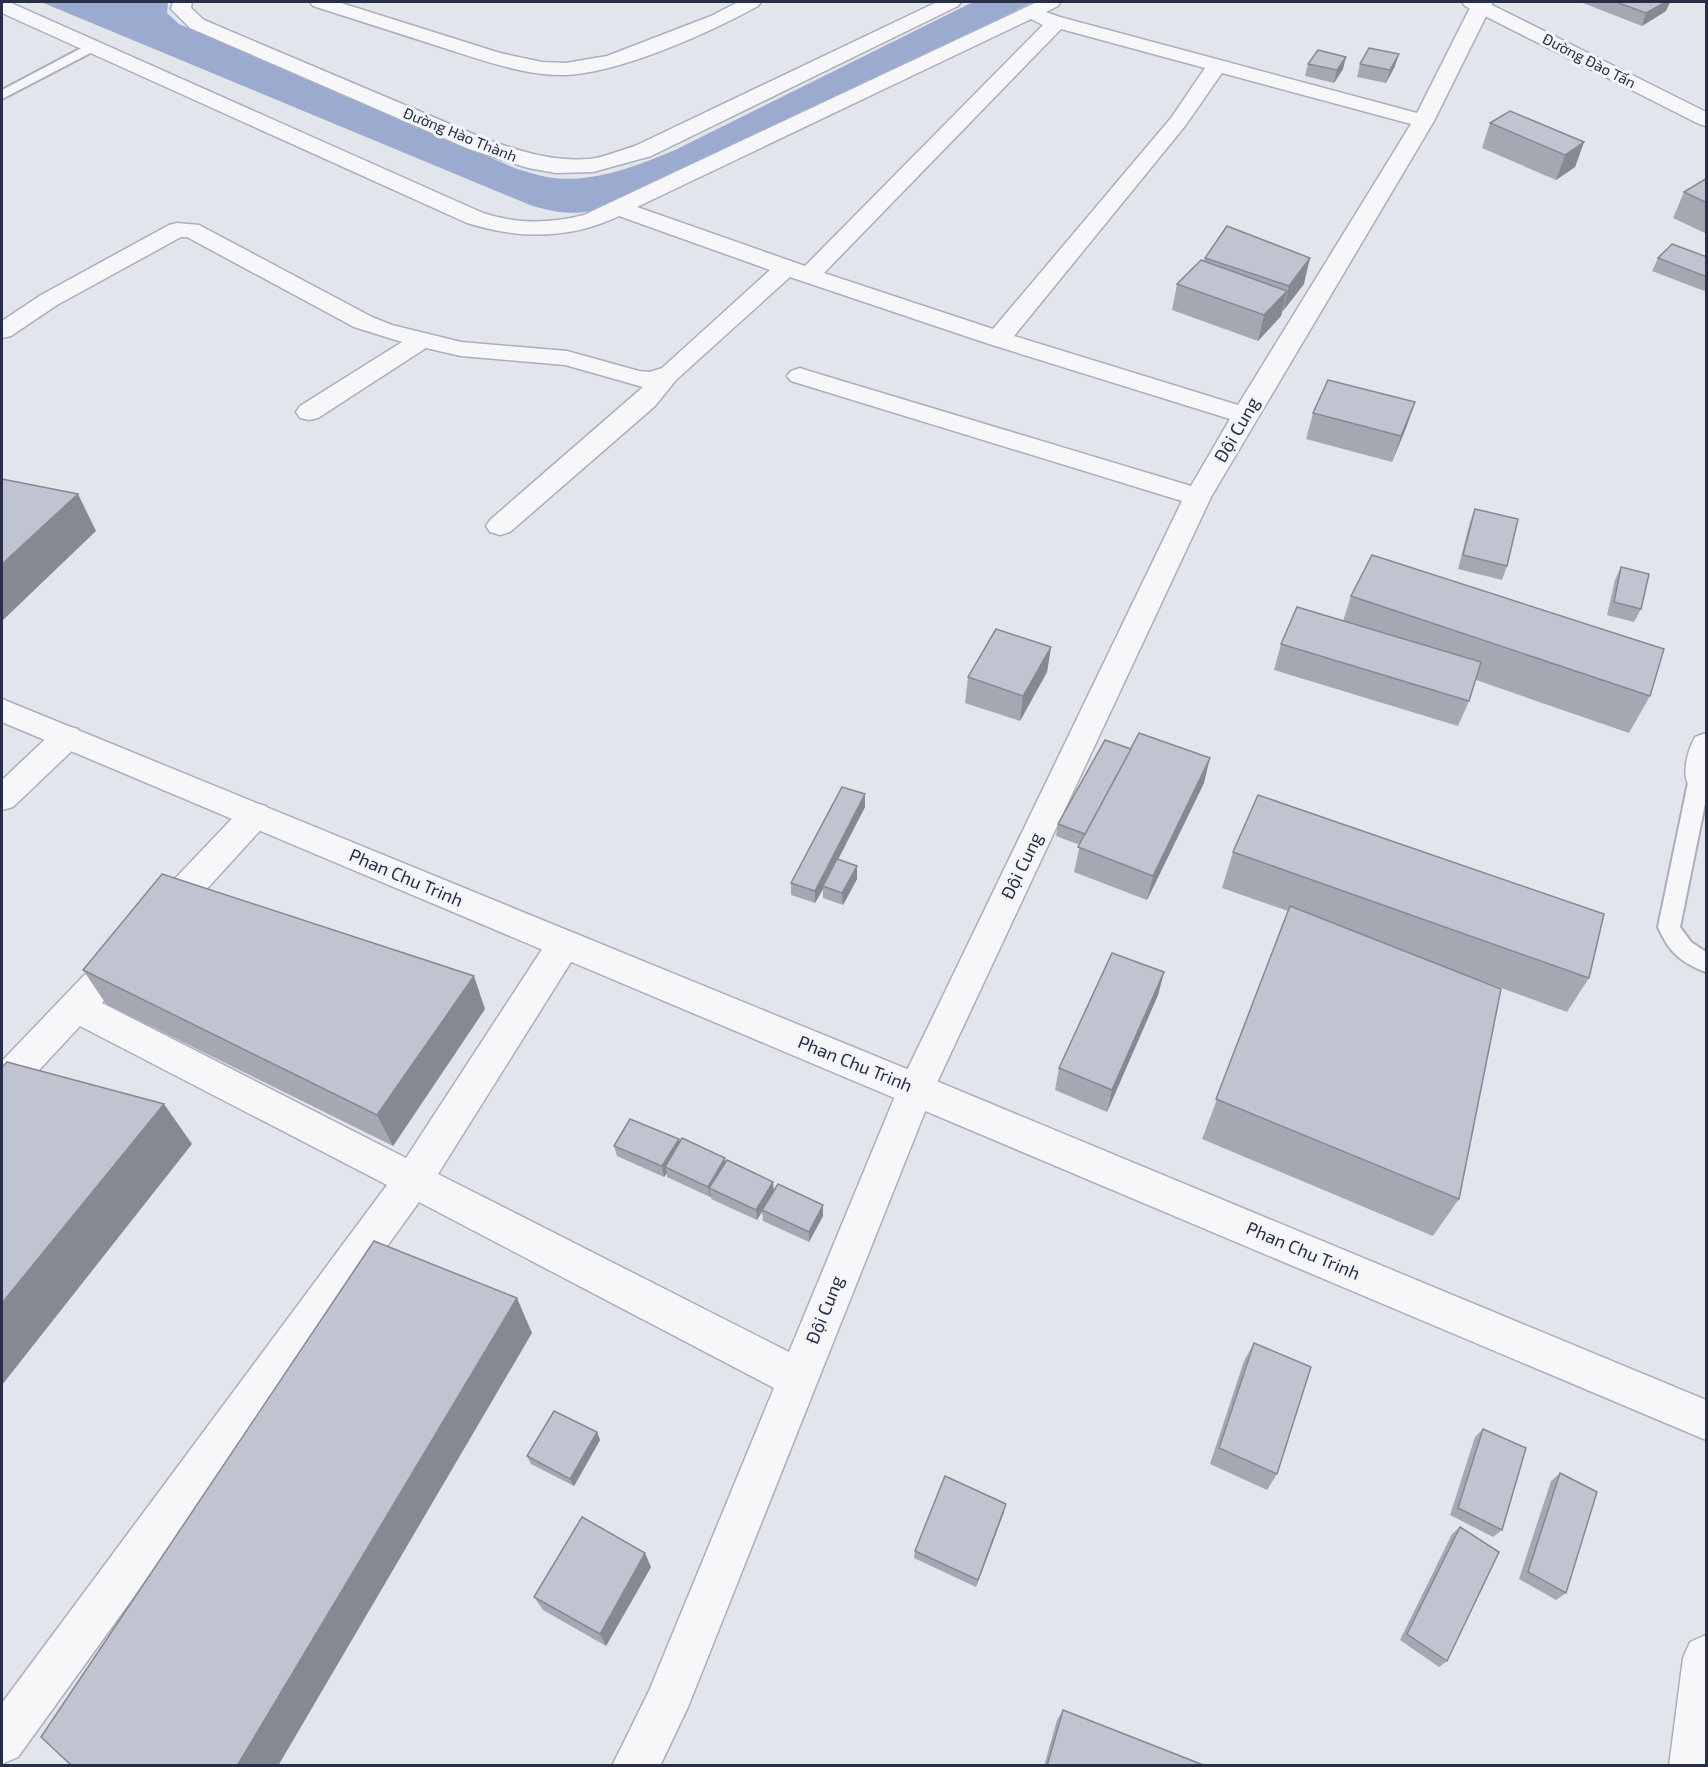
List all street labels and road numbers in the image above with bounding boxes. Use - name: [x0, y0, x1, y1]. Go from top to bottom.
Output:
- street label: Đường Đào Tấn: [1540, 29, 1639, 91]
- street label: Đường Hào Thành: [401, 103, 520, 165]
- street label: Đội Cung: [1209, 393, 1264, 466]
- street label: Đội Cung: [995, 828, 1047, 903]
- street label: Phan Chu Trinh: [346, 843, 467, 911]
- street label: Phan Chu Trinh: [795, 1030, 916, 1096]
- street label: Phan Chu Trinh: [1243, 1216, 1364, 1284]
- street label: Đội Cung: [800, 1272, 848, 1347]

